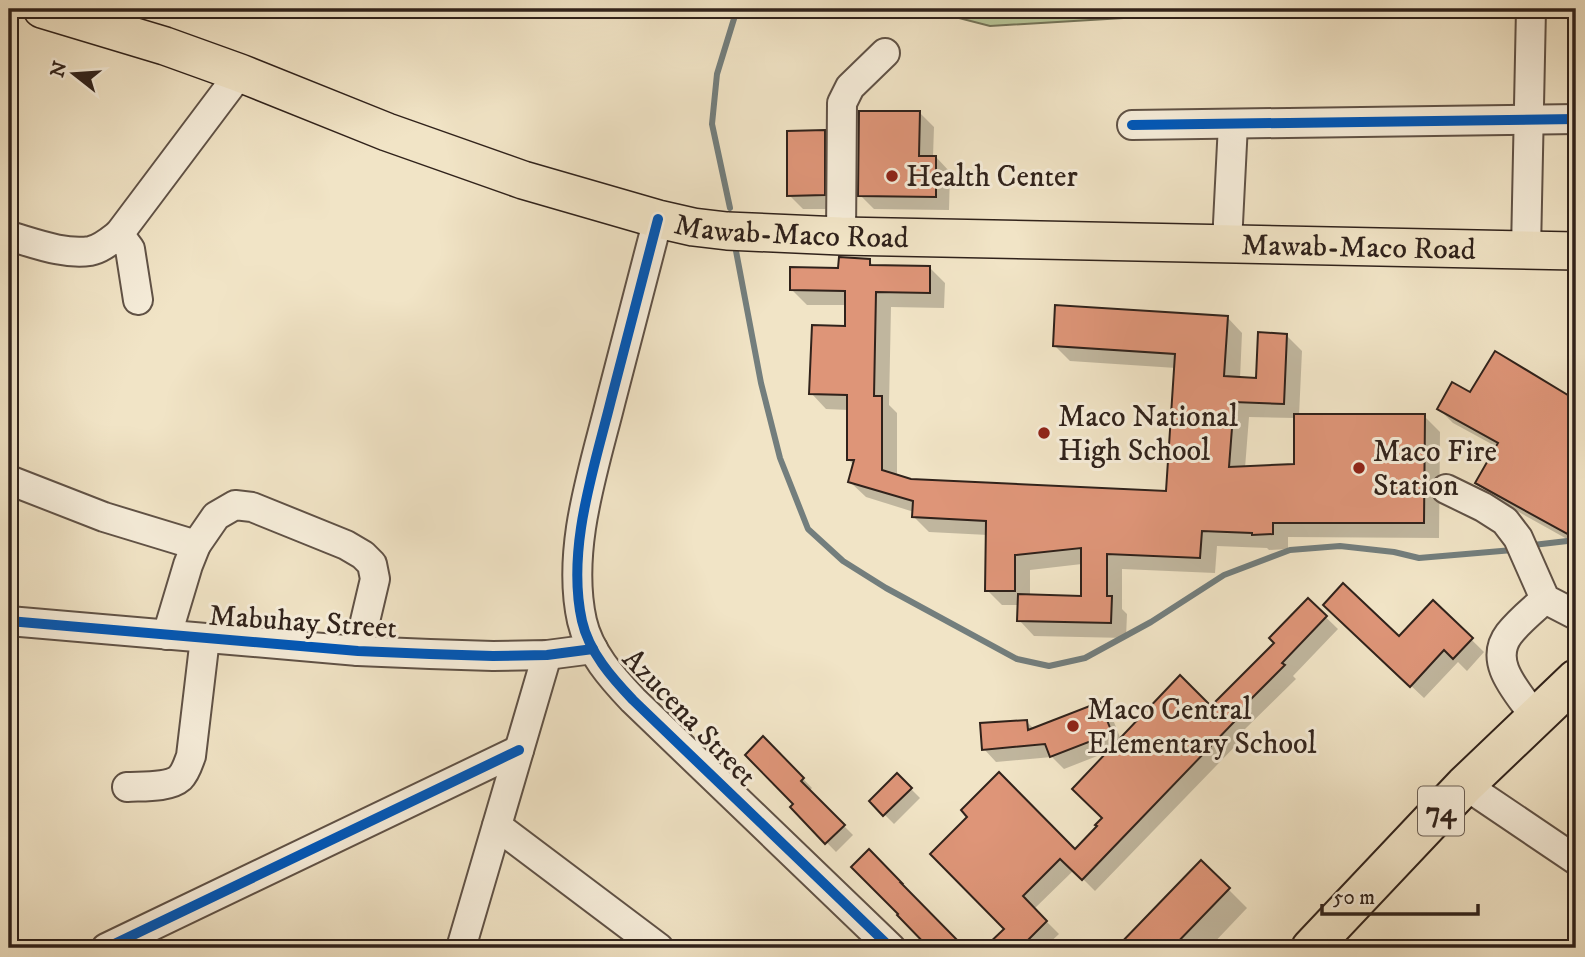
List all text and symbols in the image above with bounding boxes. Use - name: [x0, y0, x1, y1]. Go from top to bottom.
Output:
- north arrow: [38, 38, 108, 108]
- text: N: [46, 58, 73, 80]
- place label: Health Center: [906, 159, 1078, 196]
- marker: Health Center: [884, 168, 900, 184]
- street label: Mawab-Maco Road: [671, 206, 909, 257]
- street label: Mawab-Maco Road: [1241, 227, 1476, 269]
- place label: Maco National High School: [1058, 399, 1238, 470]
- marker: Maco National High School: [1036, 425, 1052, 441]
- place label: Maco Fire Station: [1373, 434, 1497, 505]
- marker: Maco Fire Station: [1351, 460, 1367, 476]
- street label: Mabuhay Street: [208, 597, 398, 648]
- street label: Azucena Street: [614, 641, 764, 795]
- place label: Maco Central Elementary School: [1087, 692, 1316, 763]
- marker: Maco Central Elementary School: [1065, 718, 1081, 734]
- road number: 74: [1418, 786, 1464, 836]
- scale bar: [1322, 873, 1478, 917]
- text: 50 m: [1333, 885, 1375, 911]

